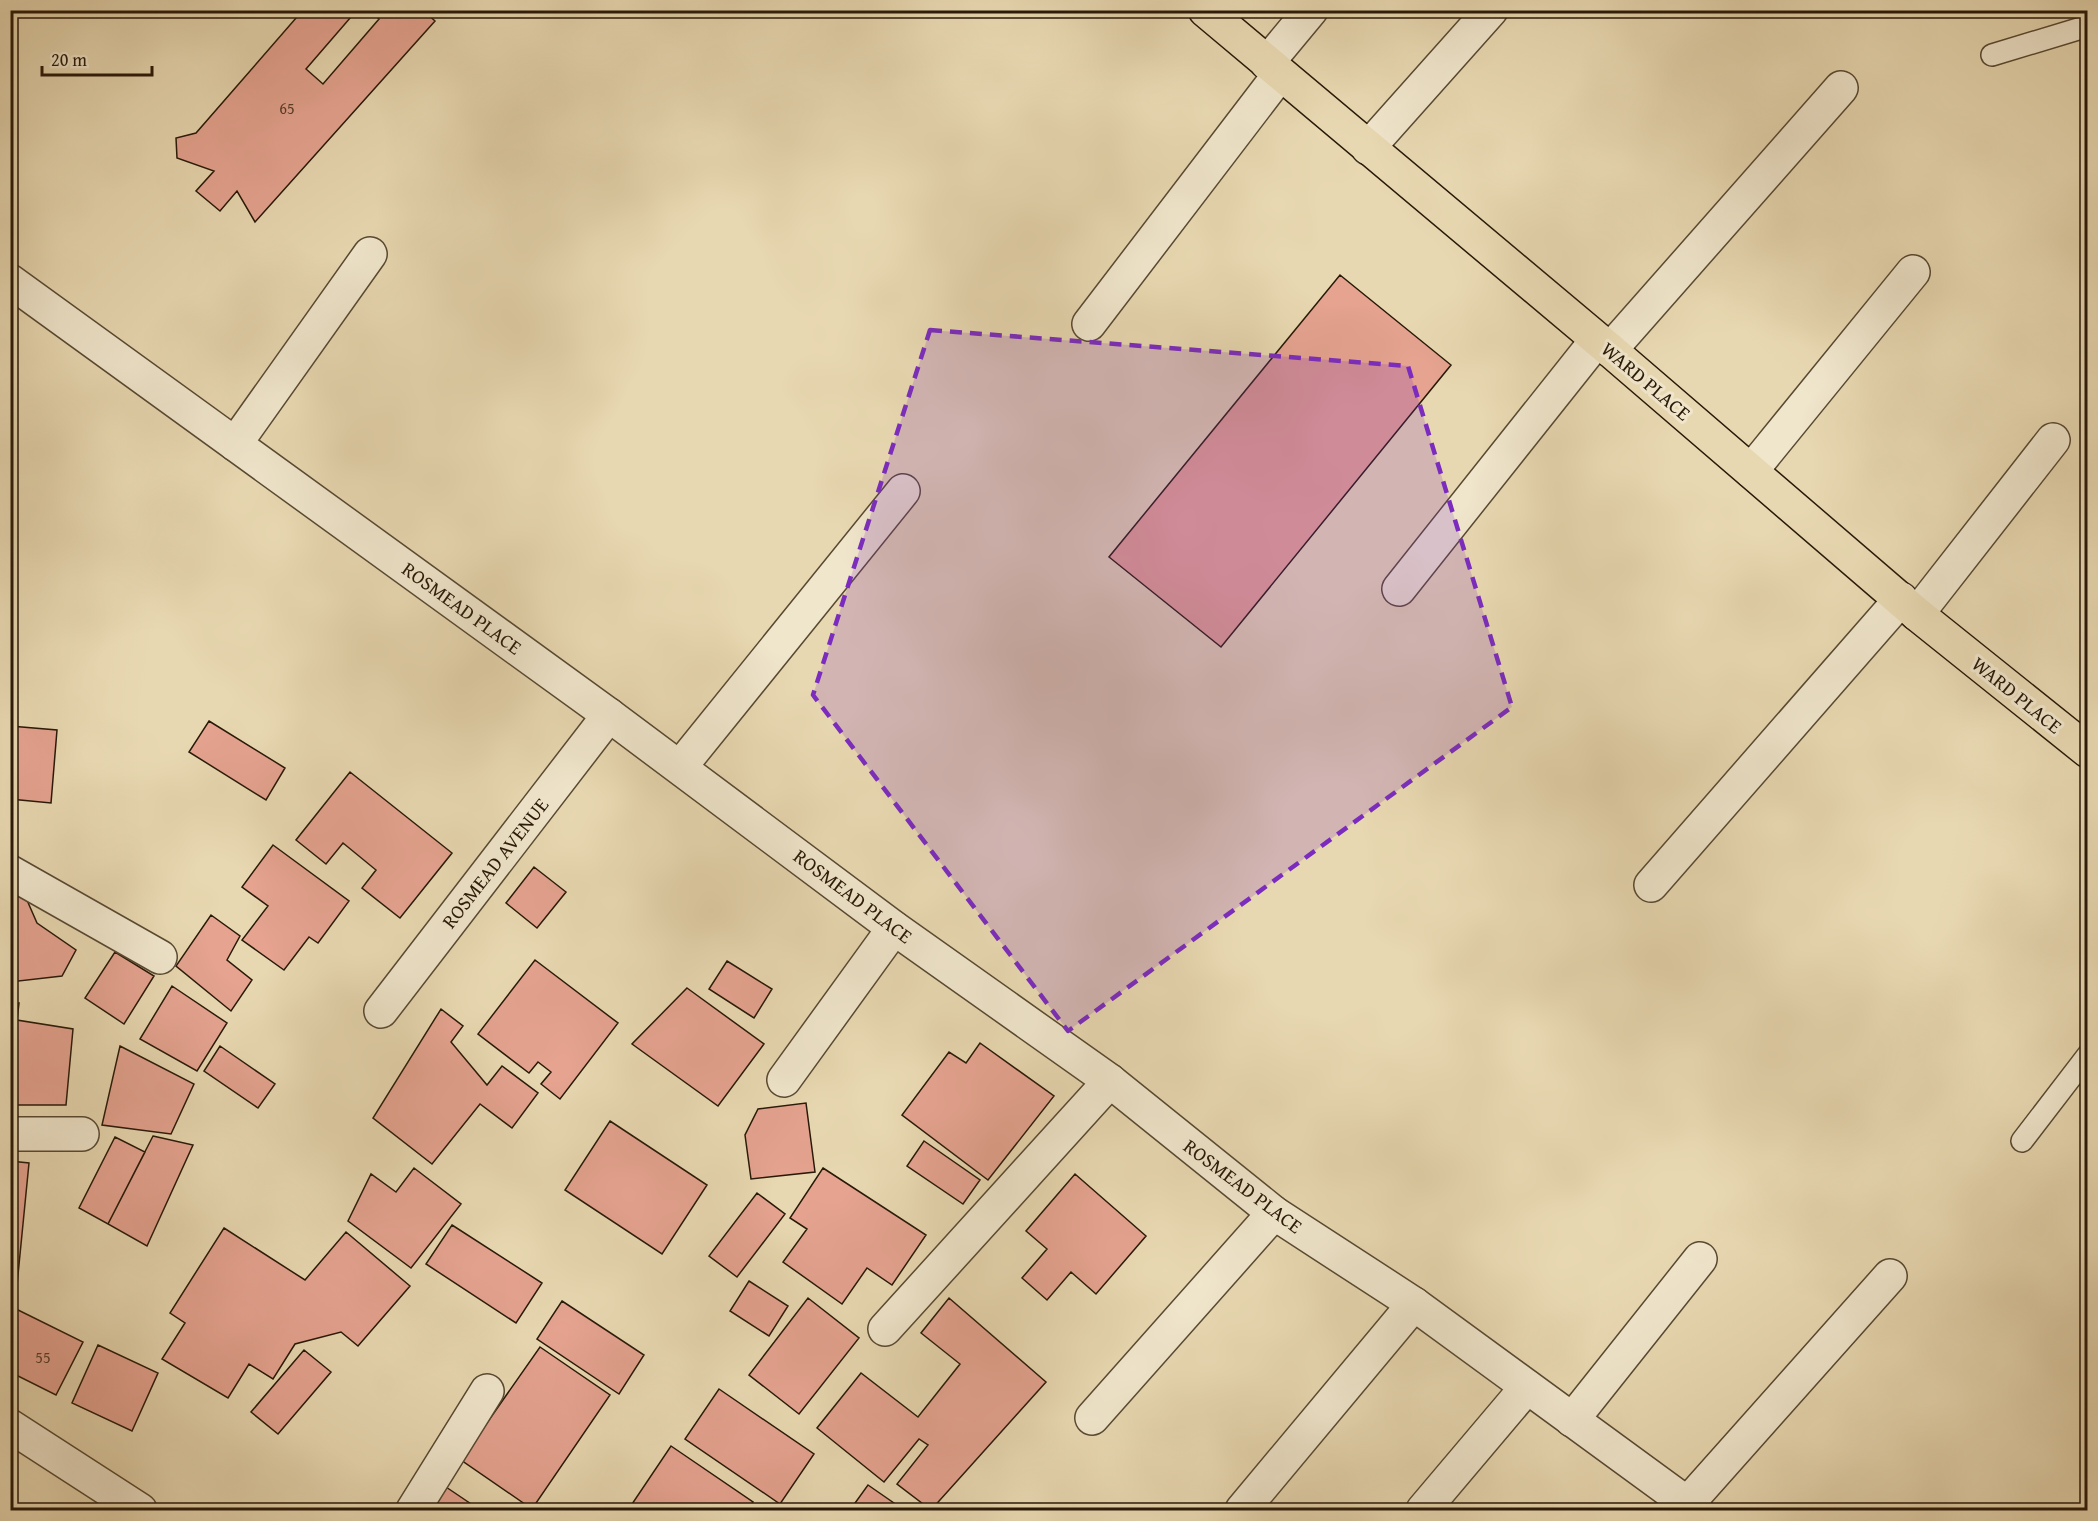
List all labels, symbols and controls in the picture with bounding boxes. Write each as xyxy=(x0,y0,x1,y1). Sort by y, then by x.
scale bar xyxy=(42,39,152,77)
text: 20 m xyxy=(51,46,87,73)
house number: 65 xyxy=(279,96,295,120)
street label: WARD PLACE xyxy=(1595,334,1697,427)
street label: ROSMEAD PLACE xyxy=(396,554,528,661)
street label: WARD PLACE xyxy=(1966,649,2069,740)
street label: ROSMEAD AVENUE xyxy=(434,791,555,934)
street label: ROSMEAD PLACE xyxy=(788,841,919,950)
street label: ROSMEAD PLACE xyxy=(1178,1131,1309,1240)
house number: 55 xyxy=(35,1345,51,1369)

